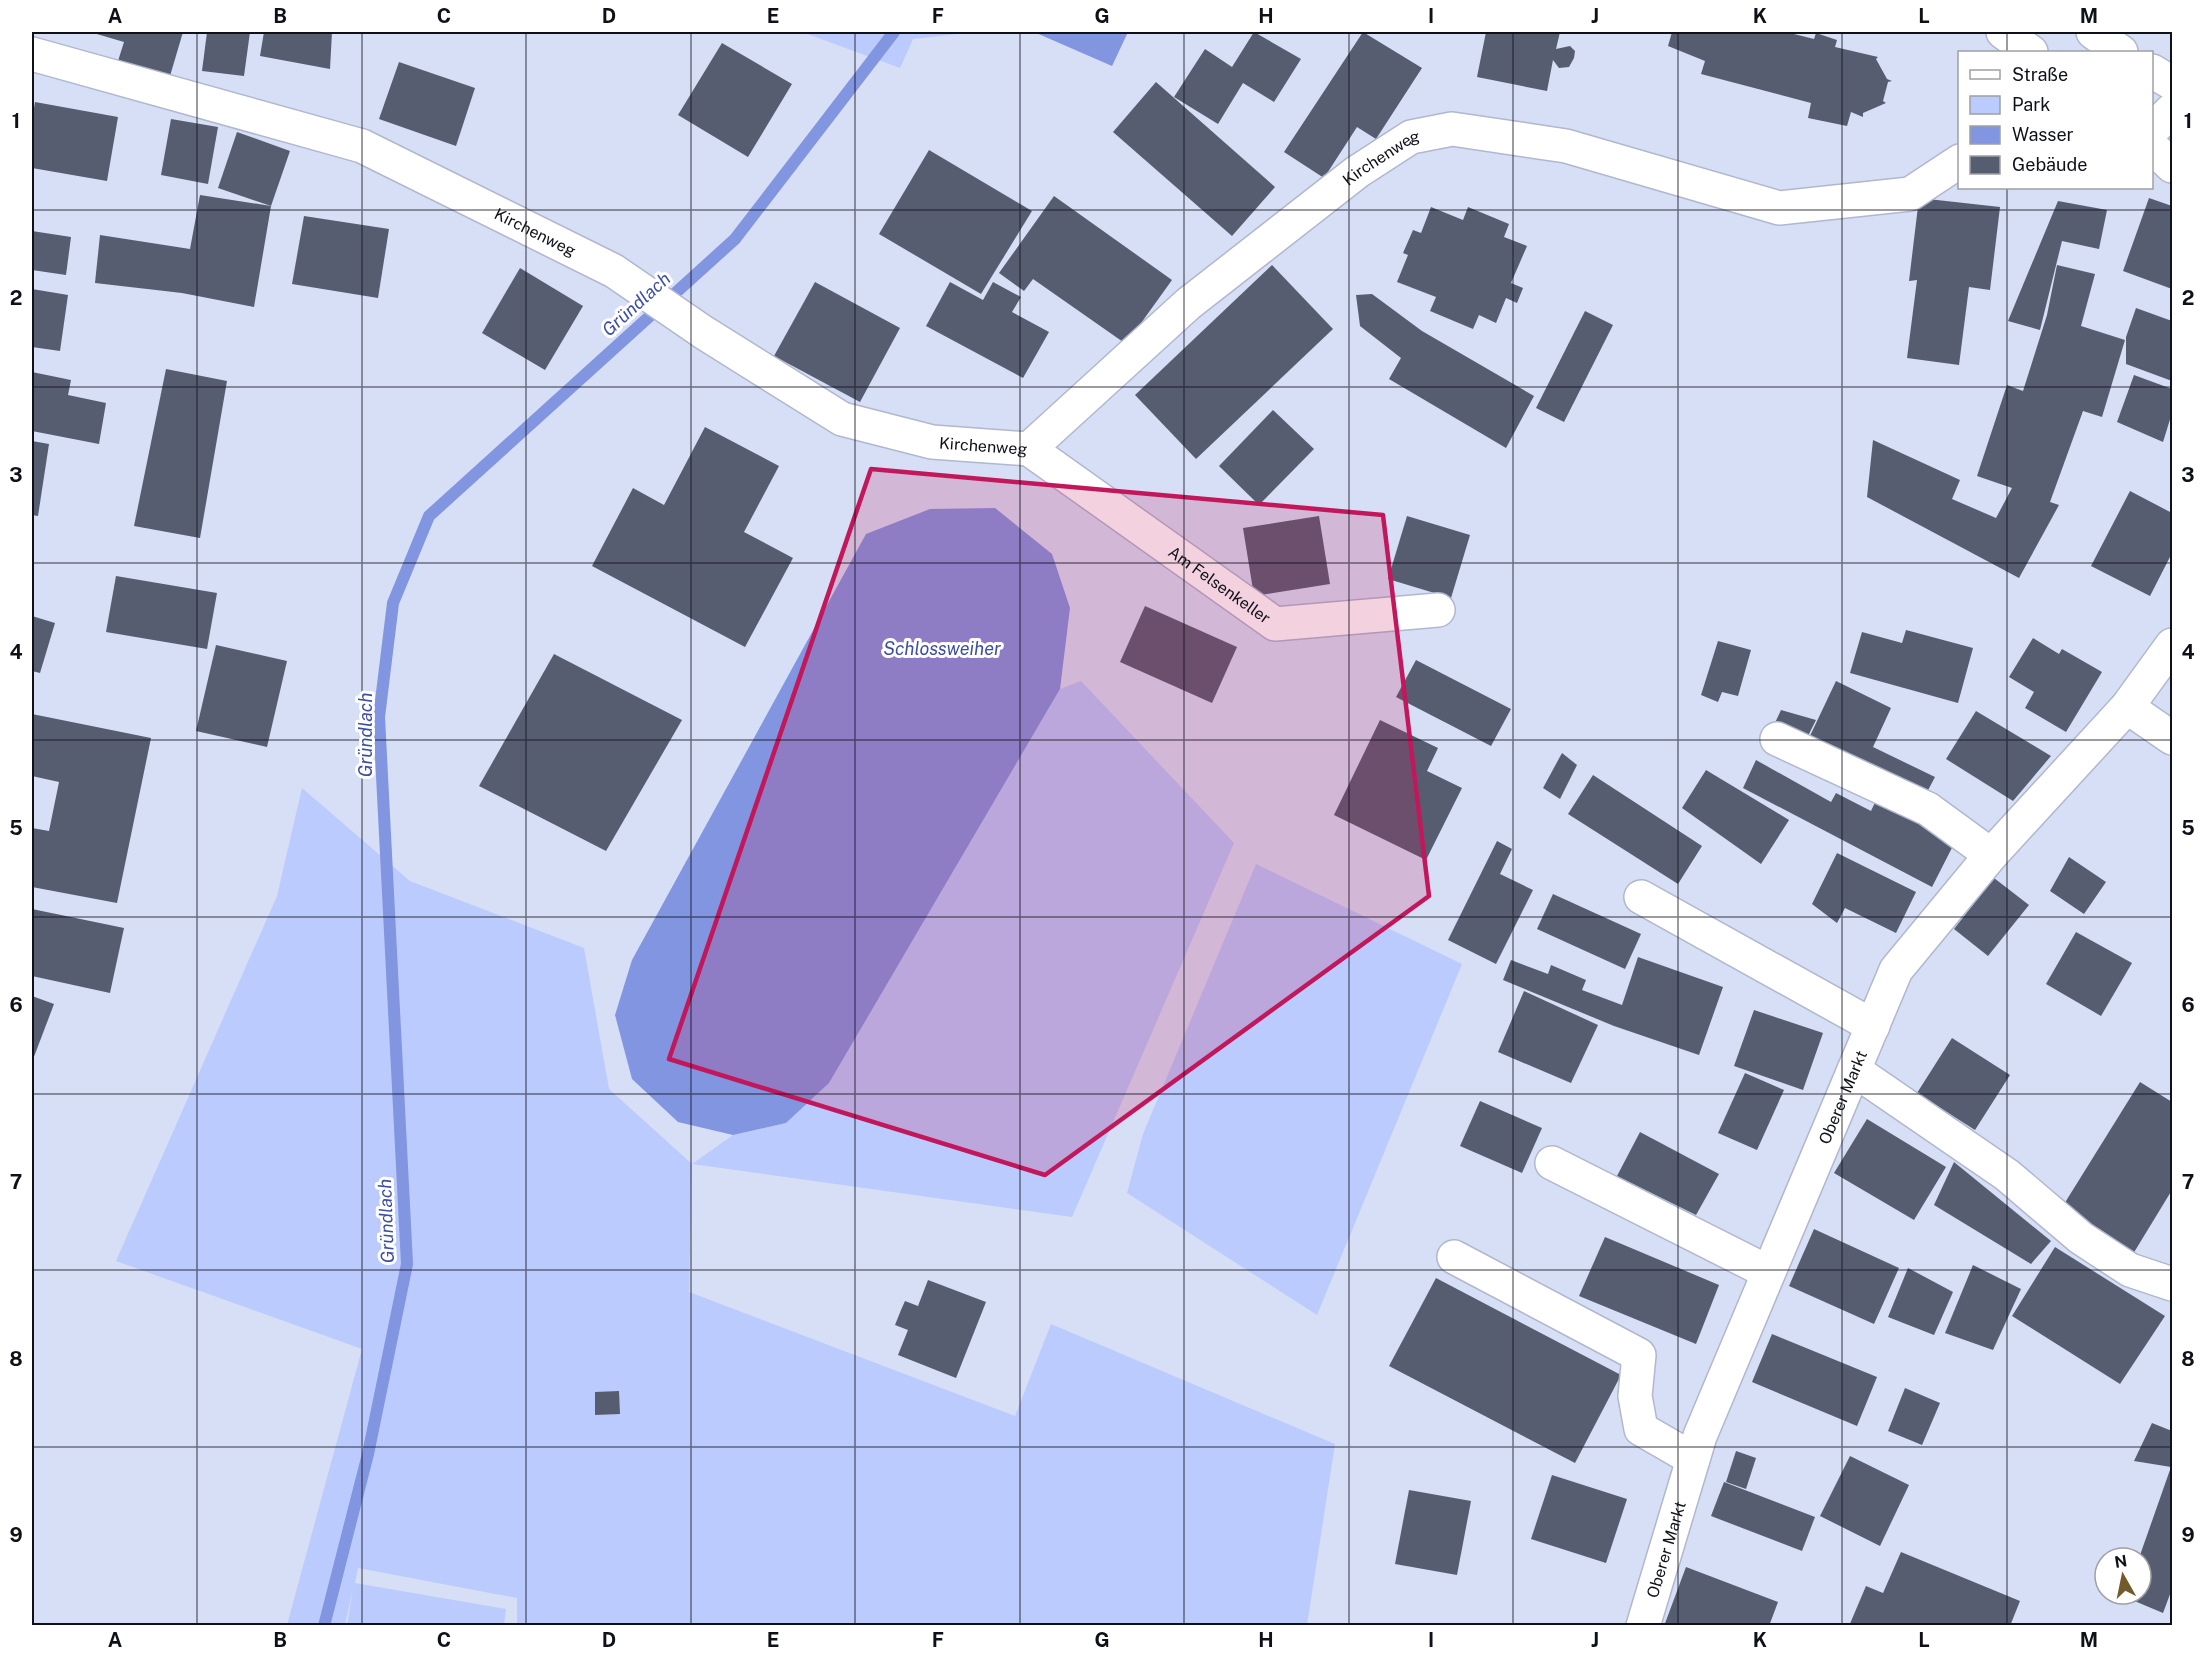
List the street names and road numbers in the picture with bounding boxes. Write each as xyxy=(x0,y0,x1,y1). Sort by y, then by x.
street label: Kirchenweg xyxy=(1339,126,1421,189)
street label: Kirchenweg xyxy=(491,204,579,260)
street label: Kirchenweg xyxy=(938,433,1028,458)
street label: Am Felsenkeller xyxy=(1165,542,1274,627)
street label: Oberer Markt xyxy=(1814,1047,1871,1147)
street label: Oberer Markt xyxy=(1643,1499,1689,1600)

